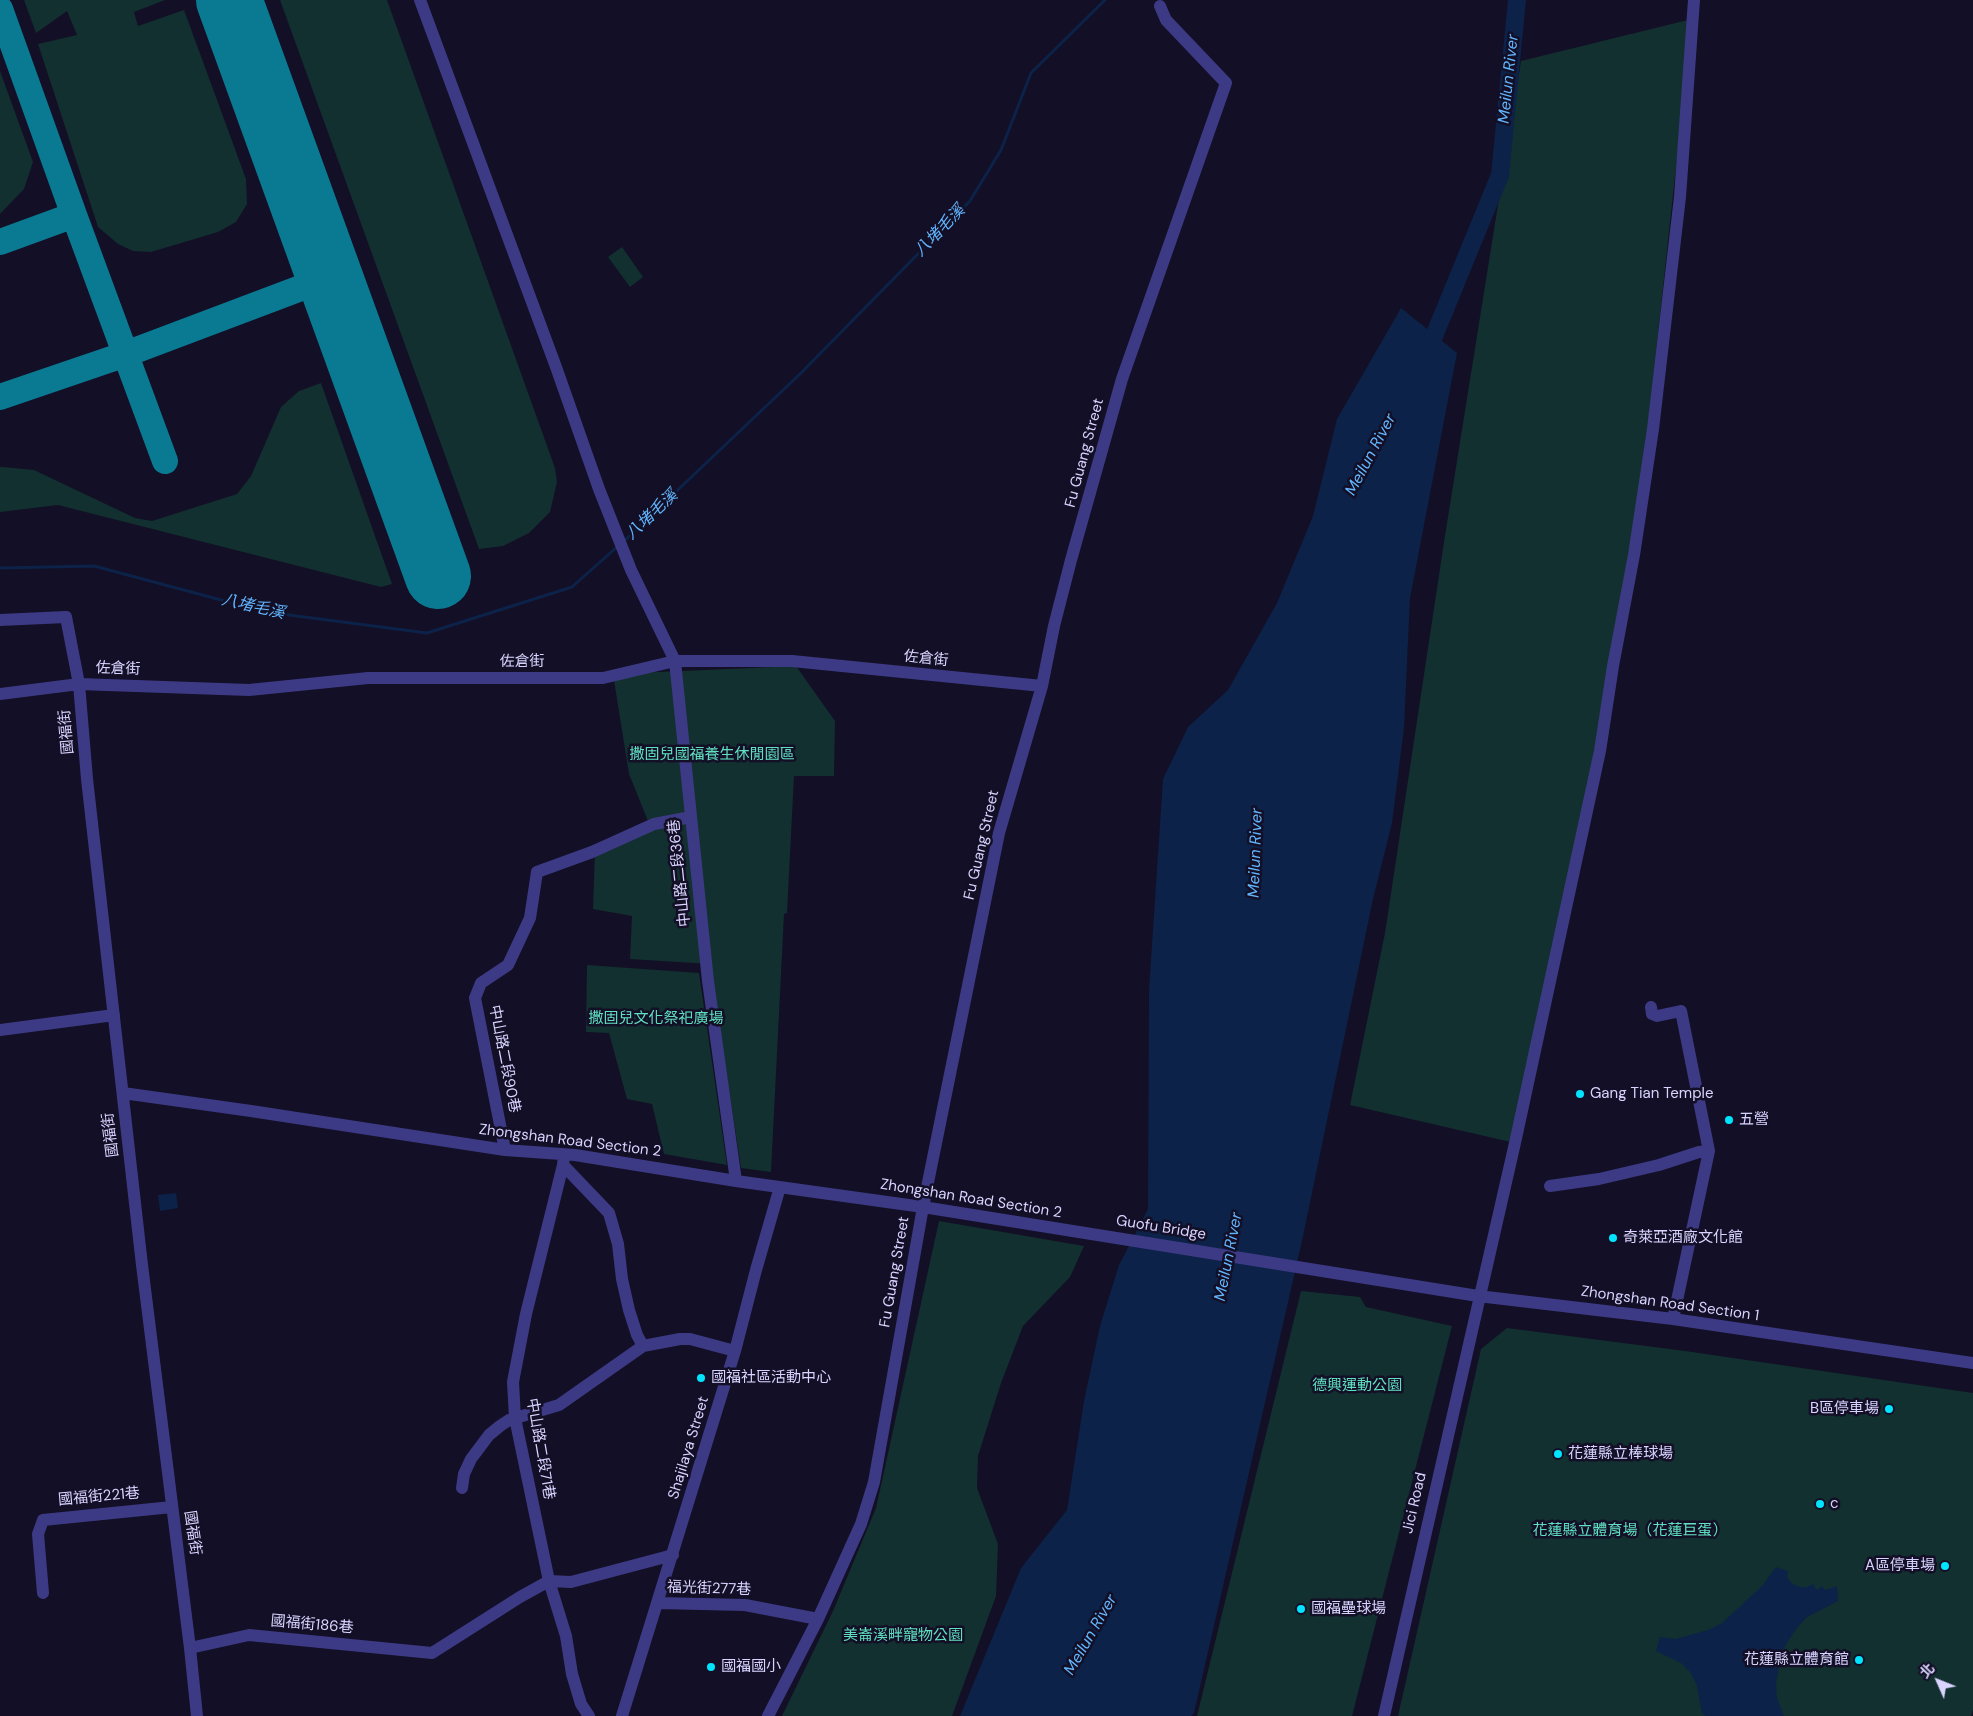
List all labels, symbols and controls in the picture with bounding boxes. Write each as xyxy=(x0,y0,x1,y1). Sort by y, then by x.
water label: Meilun River xyxy=(1495,33,1523,125)
water label: 八堵毛溪 xyxy=(911,201,969,261)
street label: Fu Guang Street xyxy=(1062,396,1108,510)
water label: Meilun River xyxy=(1341,411,1401,499)
water label: 八堵毛溪 xyxy=(622,486,682,544)
water label: 八堵毛溪 xyxy=(220,590,286,624)
street label: 佐倉街 xyxy=(903,648,949,670)
street label: 佐倉街 xyxy=(500,653,544,671)
street label: 佐倉街 xyxy=(95,659,141,679)
street label: 國福街 xyxy=(56,709,78,755)
park label: 撒固兒國福養生休閒園區 xyxy=(630,746,794,764)
street label: Fu Guang Street xyxy=(961,788,1003,902)
water label: Meilun River xyxy=(1245,808,1267,898)
street label: 中山路二段36巷 xyxy=(665,818,695,928)
street label: 中山路二段90巷 xyxy=(485,1003,523,1115)
park label: 撒固兒文化祭祀廣場 xyxy=(589,1010,723,1028)
place label: Gang Tian Temple xyxy=(1590,1085,1713,1103)
marker: Gang Tian Temple xyxy=(1574,1088,1586,1100)
place label: 五營 xyxy=(1739,1111,1769,1129)
street label: 國福街 xyxy=(99,1112,123,1158)
marker: 五營 xyxy=(1723,1114,1735,1126)
street label: Zhongshan Road Section 2 xyxy=(478,1121,662,1161)
street label: Zhongshan Road Section 2 xyxy=(879,1176,1063,1222)
water label: Meilun River xyxy=(1211,1211,1247,1303)
street label: Guofu Bridge xyxy=(1115,1212,1207,1244)
street label: Fu Guang Street xyxy=(876,1215,914,1329)
place label: 奇萊亞酒廠文化館 xyxy=(1623,1229,1743,1247)
marker: 奇萊亞酒廠文化館 xyxy=(1607,1232,1619,1244)
street label: Zhongshan Road Section 1 xyxy=(1580,1283,1760,1325)
place label: 國福社區活動中心 xyxy=(711,1369,831,1387)
marker: 國福社區活動中心 xyxy=(695,1372,707,1384)
park label: 德興運動公園 xyxy=(1312,1377,1402,1395)
street label: Shajilaya Street xyxy=(665,1394,713,1502)
street label: 中山路二段71巷 xyxy=(522,1397,558,1501)
place label: B區停車場 xyxy=(1810,1400,1879,1418)
marker: B區停車場 xyxy=(1883,1403,1895,1415)
place label: 花蓮縣立棒球場 xyxy=(1568,1445,1673,1463)
marker: 花蓮縣立棒球場 xyxy=(1552,1448,1564,1460)
street label: Jici Road xyxy=(1399,1471,1431,1535)
street label: 國福街221巷 xyxy=(57,1484,141,1510)
place label: c xyxy=(1830,1495,1839,1513)
marker: c xyxy=(1814,1498,1826,1510)
street label: 國福街 xyxy=(180,1509,204,1557)
park label: 花蓮縣立體育場（花蓮巨蛋） xyxy=(1533,1522,1727,1540)
place label: A區停車場 xyxy=(1865,1557,1935,1575)
marker: A區停車場 xyxy=(1939,1560,1951,1572)
street label: 福光街277巷 xyxy=(667,1579,751,1599)
water label: Meilun River xyxy=(1060,1591,1122,1679)
place label: 國福壘球場 xyxy=(1311,1600,1386,1618)
marker: 國福壘球場 xyxy=(1295,1603,1307,1615)
street label: 國福街186巷 xyxy=(270,1612,354,1638)
park label: 美崙溪畔寵物公園 xyxy=(843,1627,963,1645)
place label: 花蓮縣立體育館 xyxy=(1744,1651,1849,1669)
marker: 花蓮縣立體育館 xyxy=(1853,1654,1865,1666)
north arrow xyxy=(1913,1656,1963,1706)
place label: 國福國小 xyxy=(721,1658,781,1676)
text: 北 xyxy=(1916,1659,1939,1682)
marker: 國福國小 xyxy=(705,1661,717,1673)

